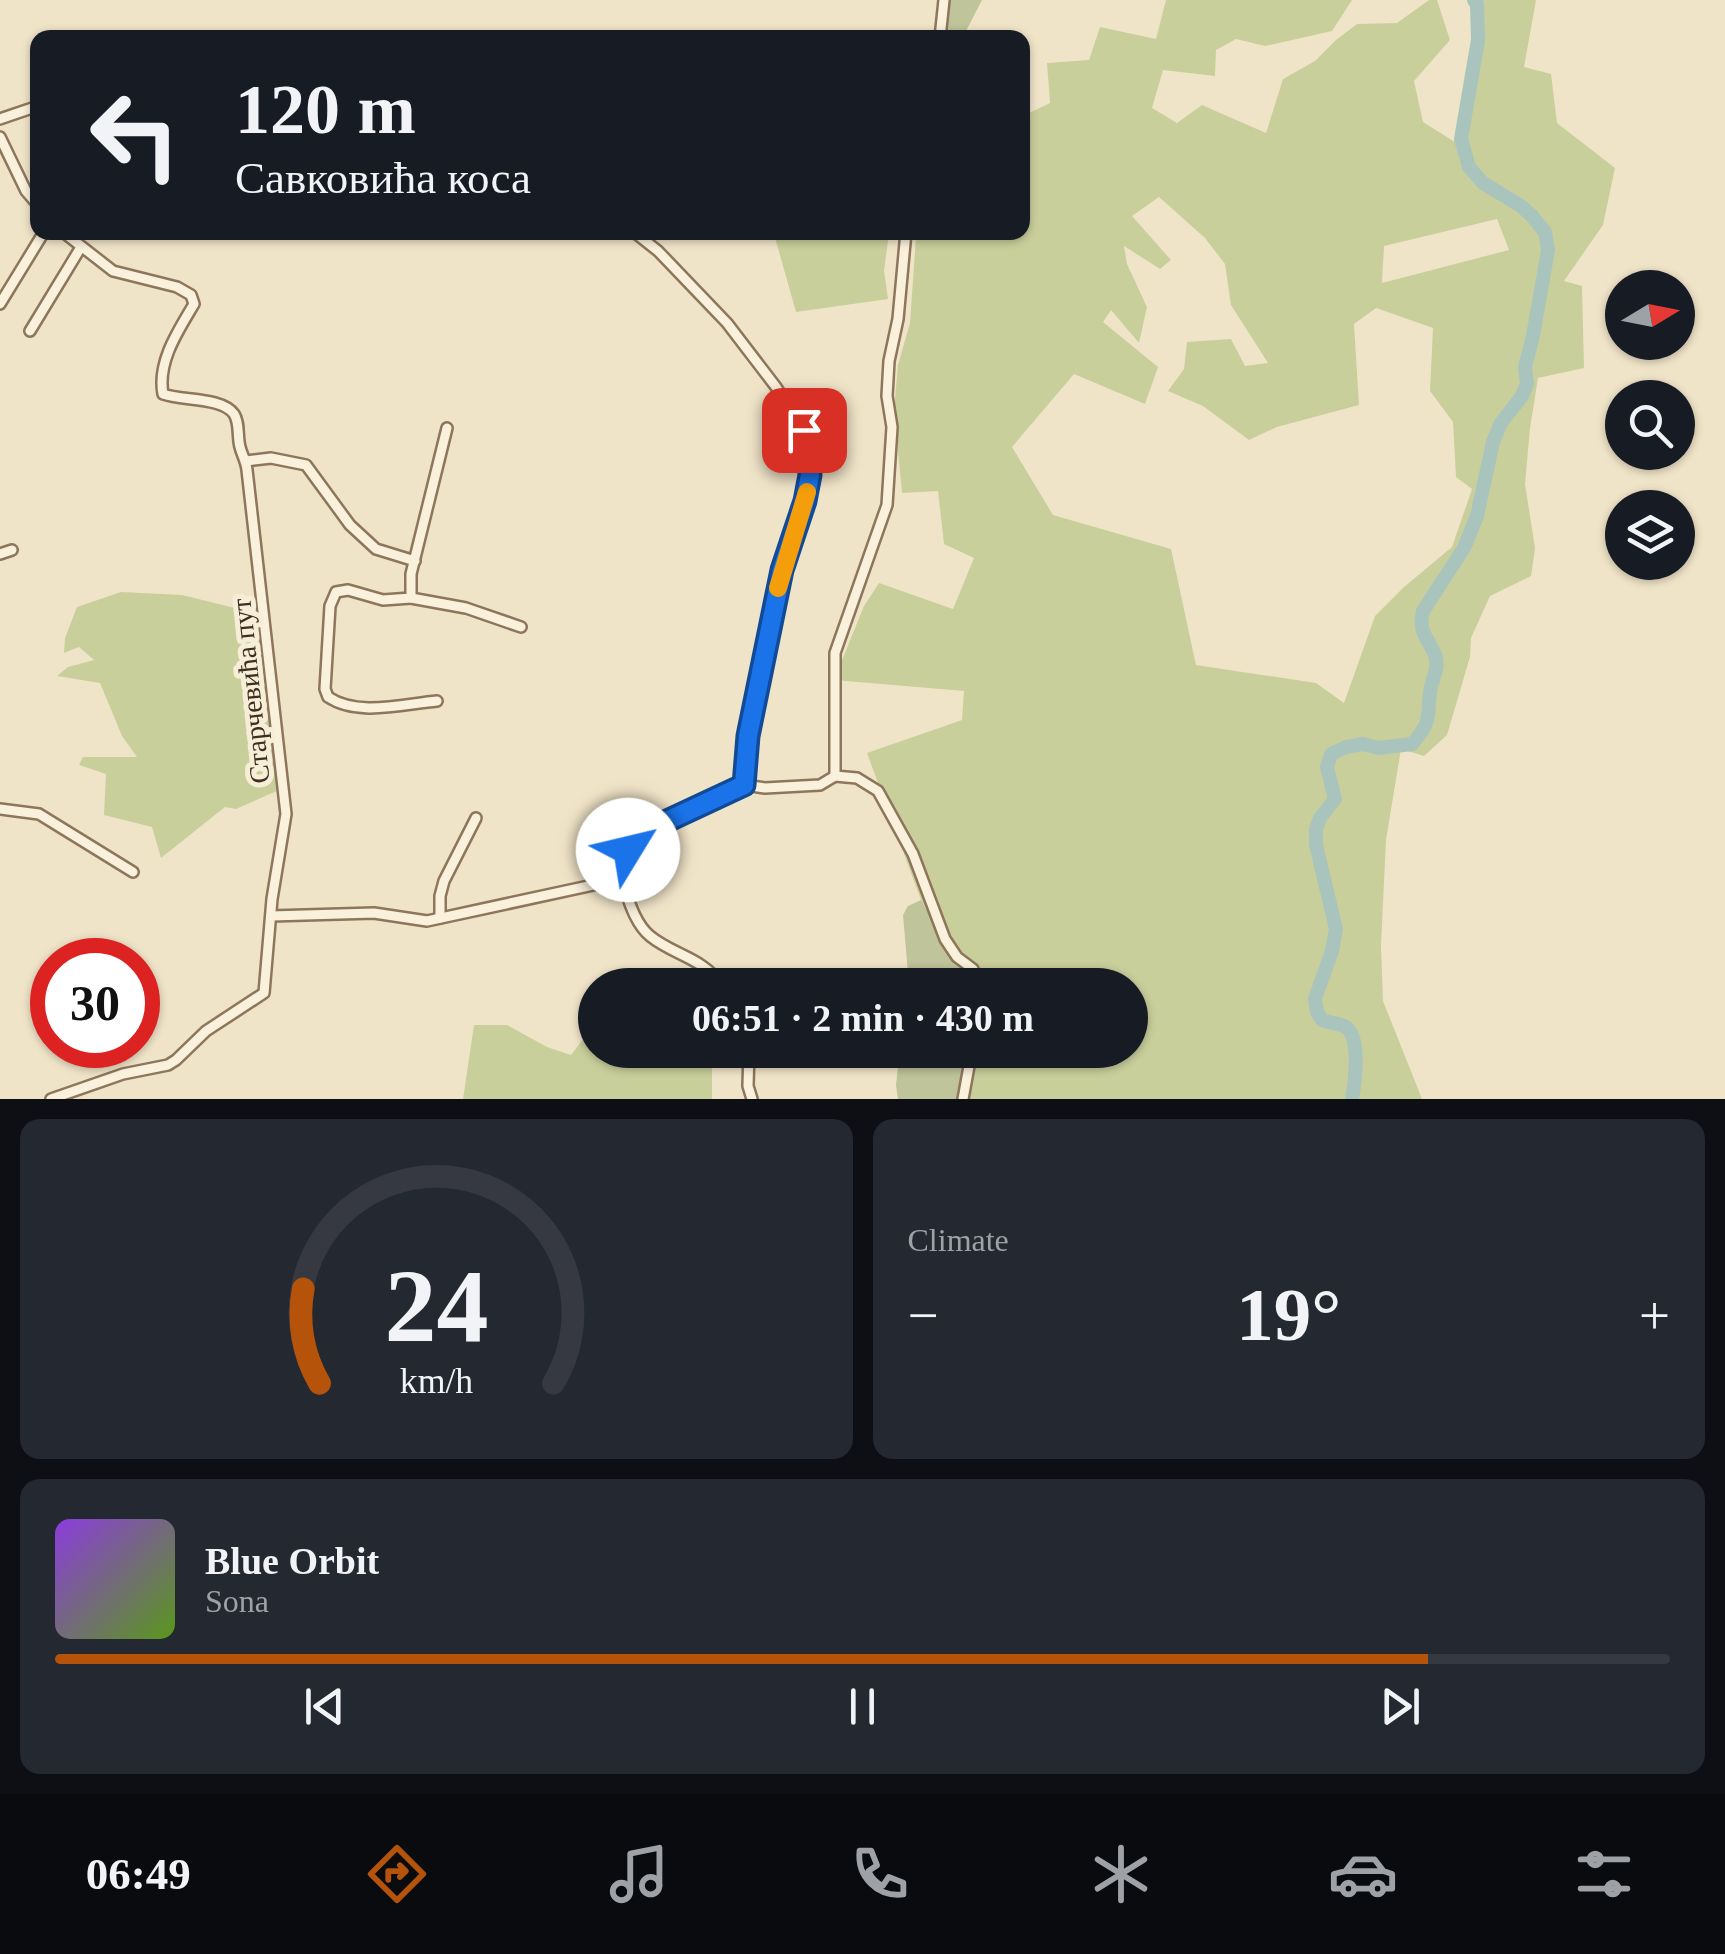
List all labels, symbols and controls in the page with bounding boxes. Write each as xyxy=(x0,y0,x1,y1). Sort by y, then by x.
icon: left xyxy=(70,70,200,200)
text: 120 m xyxy=(235,71,416,148)
text: Савковића коса xyxy=(235,153,531,203)
north arrow xyxy=(1605,270,1695,360)
map controls xyxy=(1605,270,1695,580)
button: search xyxy=(1605,380,1695,470)
pin xyxy=(762,388,847,473)
icon: arrive xyxy=(777,403,832,458)
button: layers xyxy=(1605,490,1695,580)
street label: Старчевића пут xyxy=(225,597,276,785)
position arrow xyxy=(576,798,680,902)
speed limit sign: 30 xyxy=(30,938,160,1068)
text: 06:51 · 2 min · 430 m xyxy=(692,997,1034,1039)
text: Climate xyxy=(908,1222,1009,1258)
text: 24 xyxy=(384,1248,488,1363)
text: 19° xyxy=(1236,1273,1341,1356)
text: − xyxy=(908,1285,939,1346)
text: + xyxy=(1639,1285,1670,1346)
text: km/h xyxy=(400,1361,473,1401)
text: Blue Orbit xyxy=(205,1540,379,1582)
text: Sona xyxy=(205,1583,269,1619)
icon: previous xyxy=(297,1679,352,1734)
icon: pause xyxy=(835,1679,890,1734)
icon: next xyxy=(1373,1679,1428,1734)
icon: directions xyxy=(362,1839,432,1909)
icon: music xyxy=(604,1839,674,1909)
icon: phone xyxy=(845,1839,915,1909)
icon: climate xyxy=(1086,1839,1156,1909)
icon: car xyxy=(1328,1839,1398,1909)
icon: filters xyxy=(1569,1839,1639,1909)
text: 06:49 xyxy=(86,1849,191,1899)

